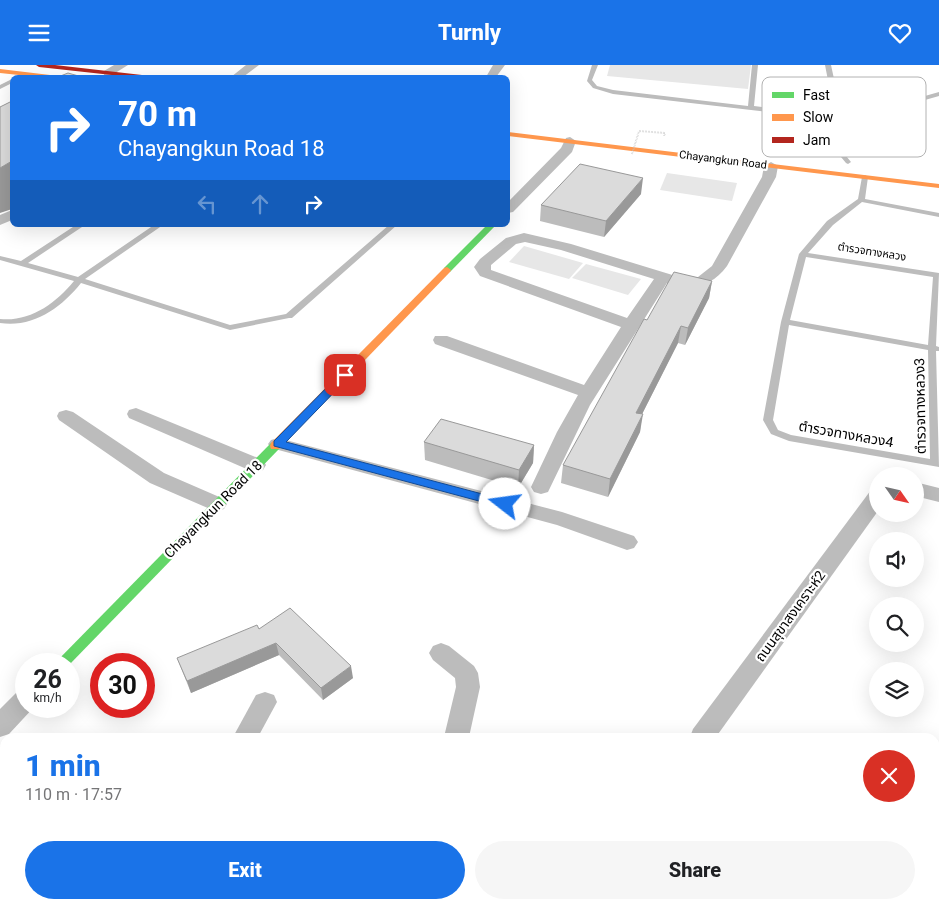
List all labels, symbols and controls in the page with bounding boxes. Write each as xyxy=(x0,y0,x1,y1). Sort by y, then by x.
icon: menu xyxy=(25,19,53,47)
icon: heart xyxy=(886,19,914,47)
text: Turnly xyxy=(438,20,501,45)
legend xyxy=(762,77,926,157)
text: Fast xyxy=(803,87,830,103)
text: 70 m xyxy=(118,94,197,135)
icon: right xyxy=(35,95,100,160)
text: Slow xyxy=(803,109,834,125)
text: Jam xyxy=(803,132,831,148)
text: Chayangkun Road 18 xyxy=(118,136,325,161)
street label: Chayangkun Road xyxy=(678,148,768,172)
icon: left xyxy=(193,190,221,218)
icon: ahead xyxy=(246,190,274,218)
icon: right xyxy=(299,190,327,218)
street label: ตำรวจทางหลวง xyxy=(837,240,907,264)
pin xyxy=(324,354,366,396)
street label: ตำรวจทางหลวง3 xyxy=(911,358,929,454)
icon: arrive xyxy=(331,361,359,389)
street label: ตำรวจทางหลวง4 xyxy=(797,418,895,450)
street label: Chayangkun Road 18 xyxy=(161,457,265,561)
north arrow xyxy=(869,467,924,523)
map controls xyxy=(869,467,924,717)
position arrow xyxy=(478,477,530,529)
button: sound xyxy=(869,532,924,587)
street label: ถนนสุขาสงเคราะห์2 xyxy=(752,567,829,665)
button: search xyxy=(869,597,924,652)
speed limit sign: 30 xyxy=(90,653,155,718)
button: layers xyxy=(869,662,924,717)
text: 26 xyxy=(33,665,62,694)
text: km/h xyxy=(33,691,62,705)
text: 1 min xyxy=(25,748,101,783)
button: close xyxy=(863,750,915,802)
text: 110 m · 17:57 xyxy=(25,785,122,804)
button: Exit xyxy=(25,841,465,899)
button: Share xyxy=(475,841,915,899)

